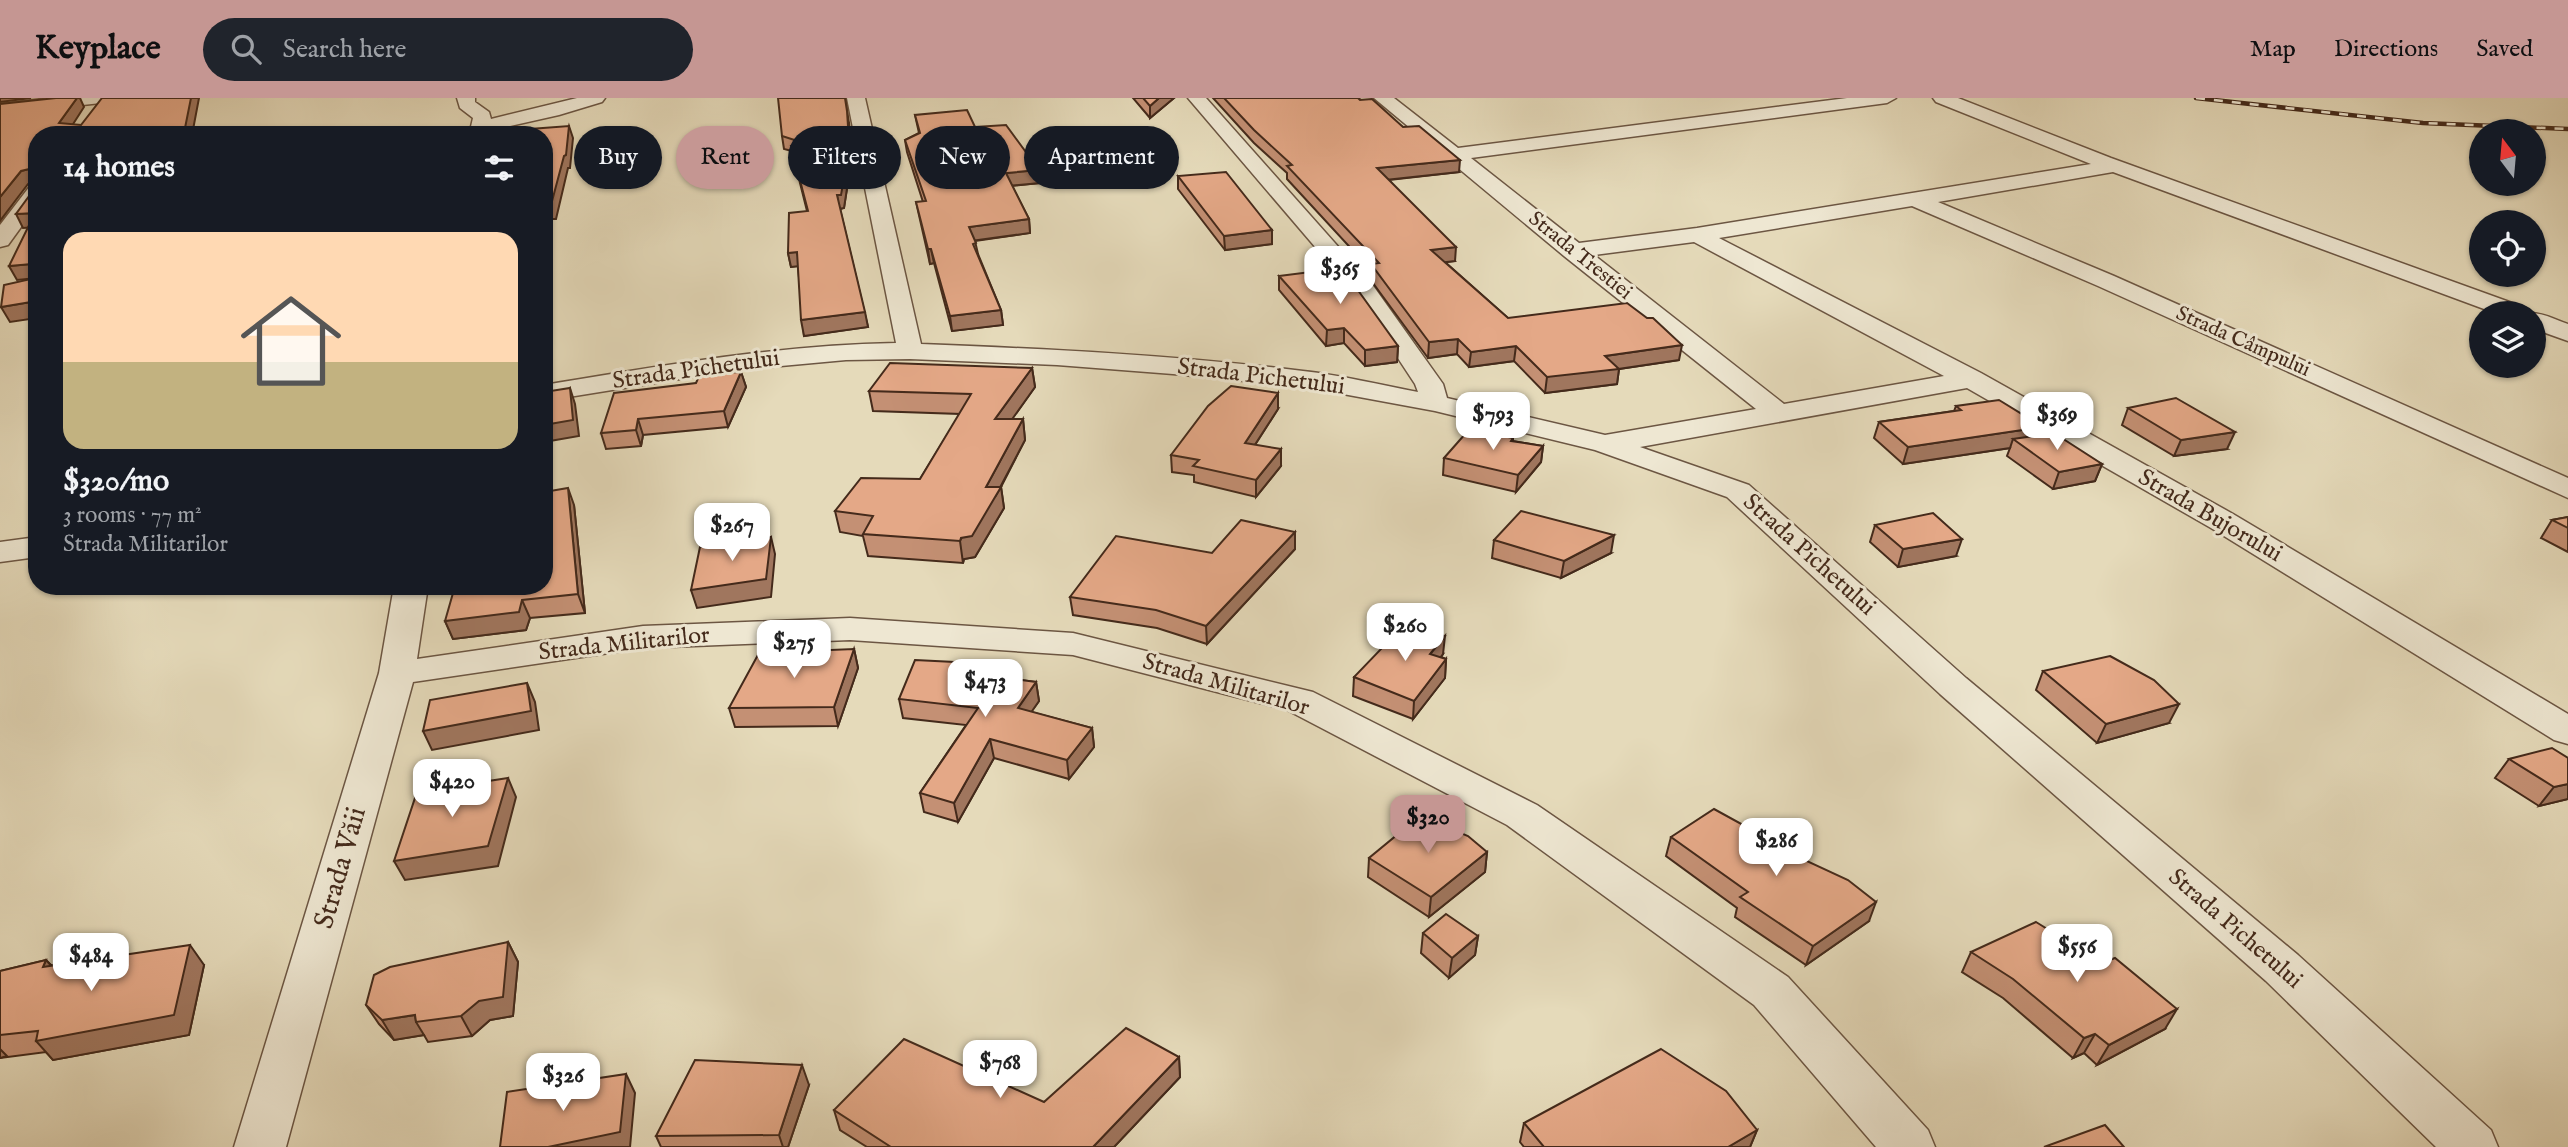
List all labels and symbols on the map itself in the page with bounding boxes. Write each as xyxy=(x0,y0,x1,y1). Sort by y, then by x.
north arrow xyxy=(2469,119,2546,196)
street label: Strada Trestiei xyxy=(1523,206,1637,306)
pin: $365 xyxy=(1299,246,1381,306)
street label: Strada Câmpului xyxy=(2172,300,2314,384)
street label: Strada Pichetului xyxy=(610,343,782,397)
street label: Strada Pichetului xyxy=(1176,351,1346,403)
pin: $793 xyxy=(1452,392,1534,452)
pin: $369 xyxy=(2016,392,2098,452)
street label: Strada Bujorului xyxy=(2132,462,2288,570)
street label: Strada Pichetului xyxy=(1736,487,1882,623)
pin: $267 xyxy=(691,504,773,563)
pin: $260 xyxy=(1364,603,1446,663)
street label: Strada Militarilor xyxy=(537,620,711,668)
pin: $275 xyxy=(753,620,835,680)
street label: Strada Militarilor xyxy=(1139,646,1313,724)
pin: $473 xyxy=(944,660,1026,719)
pin: $420 xyxy=(411,760,493,819)
pin: $320 xyxy=(1387,796,1469,855)
street label: Strada Văii xyxy=(307,803,375,933)
pin: $286 xyxy=(1735,818,1817,878)
street label: Strada Pichetului xyxy=(2161,862,2309,996)
pin: $556 xyxy=(2036,924,2118,984)
pin: $484 xyxy=(50,934,132,993)
pin: $768 xyxy=(959,1040,1041,1100)
pin: $326 xyxy=(522,1054,604,1113)

